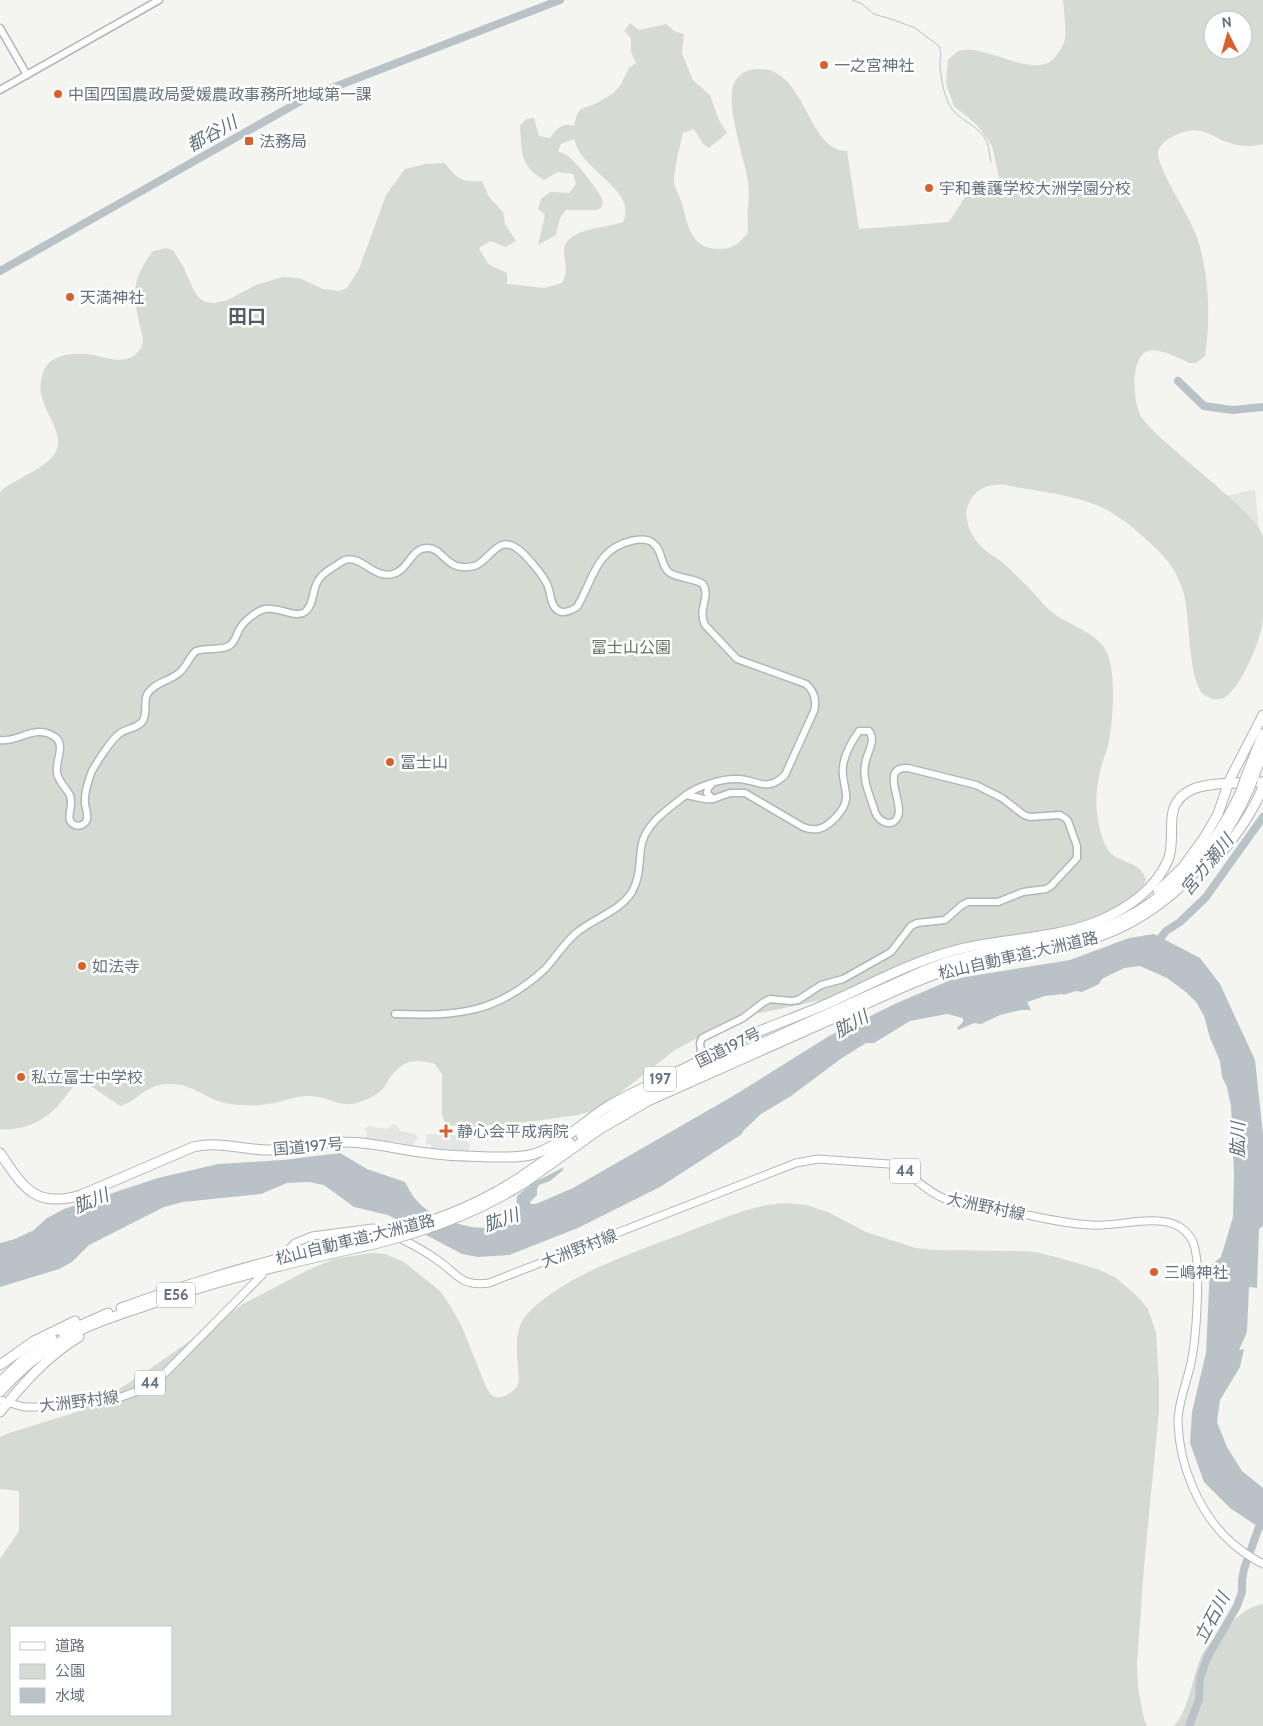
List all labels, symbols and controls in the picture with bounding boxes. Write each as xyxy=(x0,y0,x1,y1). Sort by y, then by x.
north arrow xyxy=(1203,10,1253,60)
text: N xyxy=(1221,13,1233,32)
place label: 一之宮神社 xyxy=(834,56,914,75)
marker: 一之宮神社 xyxy=(818,59,830,71)
place label: 中国四国農政局愛媛農政事務所地域第一課 xyxy=(68,85,372,104)
marker: 中国四国農政局愛媛農政事務所地域第一課 xyxy=(52,88,64,100)
water label: 都谷川 xyxy=(183,110,243,157)
place label: 法務局 xyxy=(259,132,307,151)
marker: 法務局 xyxy=(243,135,255,147)
place label: 宇和養護学校大洲学園分校 xyxy=(939,179,1131,198)
marker: 宇和養護学校大洲学園分校 xyxy=(923,182,935,194)
place label: 天満神社 xyxy=(80,288,144,307)
marker: 天満神社 xyxy=(64,291,76,303)
district label: 田口 xyxy=(228,305,266,328)
park label: 冨士山公園 xyxy=(591,638,671,657)
place label: 冨士山 xyxy=(400,753,448,772)
marker: 冨士山 xyxy=(384,756,396,768)
water label: 宮ガ瀬川 xyxy=(1176,829,1239,900)
street label: 松山自動車道;大洲道路 xyxy=(936,928,1100,983)
place label: 如法寺 xyxy=(92,957,140,976)
marker: 如法寺 xyxy=(76,960,88,972)
water label: 肱川 xyxy=(830,1005,874,1042)
street label: 国道197号 xyxy=(692,1023,764,1071)
road number: 197 xyxy=(644,1066,676,1092)
place label: 私立冨士中学校 xyxy=(31,1068,143,1087)
marker: 私立冨士中学校 xyxy=(15,1071,27,1083)
water label: 肱川 xyxy=(1227,1120,1249,1158)
place label: 静心会平成病院 xyxy=(457,1122,569,1141)
marker: 静心会平成病院 xyxy=(439,1124,453,1138)
street label: 国道197号 xyxy=(272,1134,344,1159)
road number: 44 xyxy=(890,1158,920,1184)
water label: 肱川 xyxy=(70,1183,114,1218)
street label: 大洲野村線 xyxy=(945,1189,1027,1224)
water label: 肱川 xyxy=(480,1203,523,1236)
street label: 松山自動車道;大洲道路 xyxy=(274,1210,437,1268)
street label: 大洲野村線 xyxy=(538,1225,620,1272)
place label: 三嶋神社 xyxy=(1164,1263,1228,1282)
marker: 三嶋神社 xyxy=(1148,1266,1160,1278)
road number: E56 xyxy=(157,1282,195,1308)
road number: 44 xyxy=(135,1370,165,1396)
street label: 大洲野村線 xyxy=(38,1387,120,1416)
water label: 立石川 xyxy=(1190,1587,1235,1647)
legend xyxy=(10,1626,172,1716)
text: 道路 xyxy=(55,1637,85,1655)
text: 公園 xyxy=(55,1662,85,1680)
text: 水域 xyxy=(55,1687,85,1705)

